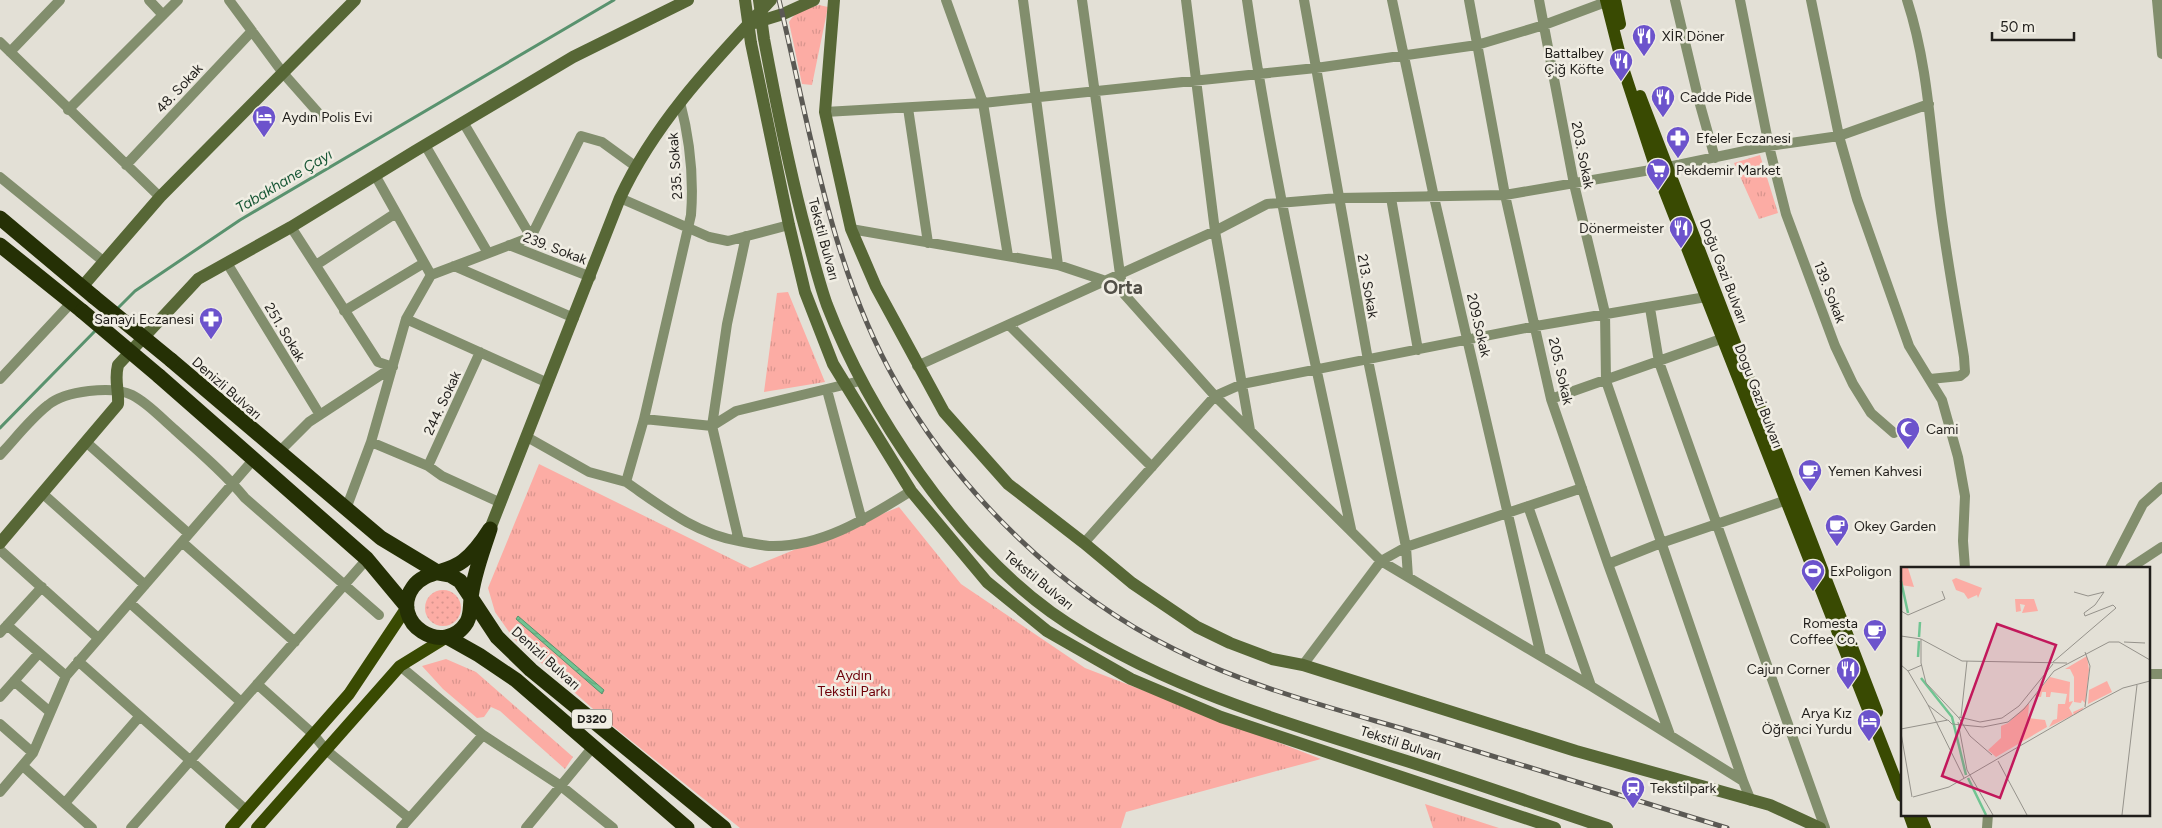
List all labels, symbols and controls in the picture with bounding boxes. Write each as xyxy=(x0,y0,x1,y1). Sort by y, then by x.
scale bar xyxy=(1992,10,2074,42)
text: 50 m xyxy=(2000,18,2035,36)
restaurant icon: XİR Döner xyxy=(1631,23,1657,57)
place label: XİR Döner xyxy=(1662,28,1725,45)
place label: Battalbey Çiğ Köfte xyxy=(1544,45,1605,78)
restaurant icon: Battalbey Çiğ Köfte xyxy=(1608,48,1634,82)
street label: 48. Sokak xyxy=(152,60,207,116)
restaurant icon: Cadde Pide xyxy=(1650,84,1676,118)
place label: Cadde Pide xyxy=(1680,89,1752,106)
hotel icon: Aydın Polis Evi xyxy=(251,104,277,138)
place label: Aydın Polis Evi xyxy=(282,109,372,126)
street label: 203. Sokak xyxy=(1568,120,1597,190)
pharmacy icon: Efeler Eczanesi xyxy=(1665,125,1691,159)
place label: Efeler Eczanesi xyxy=(1696,130,1791,147)
street label: 235. Sokak xyxy=(665,132,686,200)
water label: Tabakhane Çayı xyxy=(232,145,336,217)
supermarket icon: Pekdemir Market xyxy=(1645,157,1671,191)
place label: Pekdemir Market xyxy=(1676,162,1781,179)
street label: Tekstil Bulvarı xyxy=(804,196,843,282)
restaurant icon: Dönermeister xyxy=(1668,215,1694,249)
street label: Doğu Gazi Bulvarı xyxy=(1696,217,1751,326)
place label: Dönermeister xyxy=(1579,220,1664,237)
street label: 239. Sokak xyxy=(520,229,589,268)
street label: 213. Sokak xyxy=(1354,253,1382,320)
street label: 139. Sokak xyxy=(1810,259,1849,326)
district label: Orta xyxy=(1103,276,1143,299)
street label: 209.Sokak xyxy=(1463,292,1494,359)
street label: 251. Sokak xyxy=(260,300,309,365)
pharmacy icon: Sanayi Eczanesi xyxy=(198,306,224,340)
place label: Sanayi Eczanesi xyxy=(94,311,194,328)
street label: 205. Sokak xyxy=(1545,336,1577,407)
street label: Dogu Gazi Bulvarı xyxy=(1731,342,1786,451)
street label: Denizli Bulvarı xyxy=(188,354,265,423)
street label: 244. Sokak xyxy=(420,368,465,438)
mosque icon: Cami xyxy=(1895,416,1921,450)
place label: Cami xyxy=(1926,421,1958,438)
cafe icon: Yemen Kahvesi xyxy=(1797,458,1823,492)
place label: Yemen Kahvesi xyxy=(1828,463,1922,480)
cafe icon: Okey Garden xyxy=(1824,513,1850,547)
place label: Okey Garden xyxy=(1854,518,1936,535)
street label: Tekstil Bulvarı xyxy=(1000,547,1077,614)
sports icon: ExPoligon xyxy=(1800,558,1826,592)
place label: ExPoligon xyxy=(1830,563,1892,580)
inset map xyxy=(1901,567,2150,816)
place label: Romesta Coffee Co. xyxy=(1790,615,1858,648)
cafe icon: Romesta Coffee Co. xyxy=(1862,618,1888,652)
street label: Denizli Bulvarı xyxy=(508,623,584,694)
restaurant icon: Cajun Corner xyxy=(1835,656,1861,690)
place label: Cajun Corner xyxy=(1747,661,1830,678)
park label: Aydın Tekstil Parkı xyxy=(818,667,890,700)
place label: Arya Kız Öğrenci Yurdu xyxy=(1762,705,1852,738)
hotel icon: Arya Kız Öğrenci Yurdu xyxy=(1856,708,1882,742)
road number: D320 xyxy=(572,710,612,729)
street label: Tekstil Bulvarı xyxy=(1358,722,1444,765)
station icon: Tekstilpark xyxy=(1620,775,1646,809)
place label: Tekstilpark xyxy=(1650,780,1717,797)

